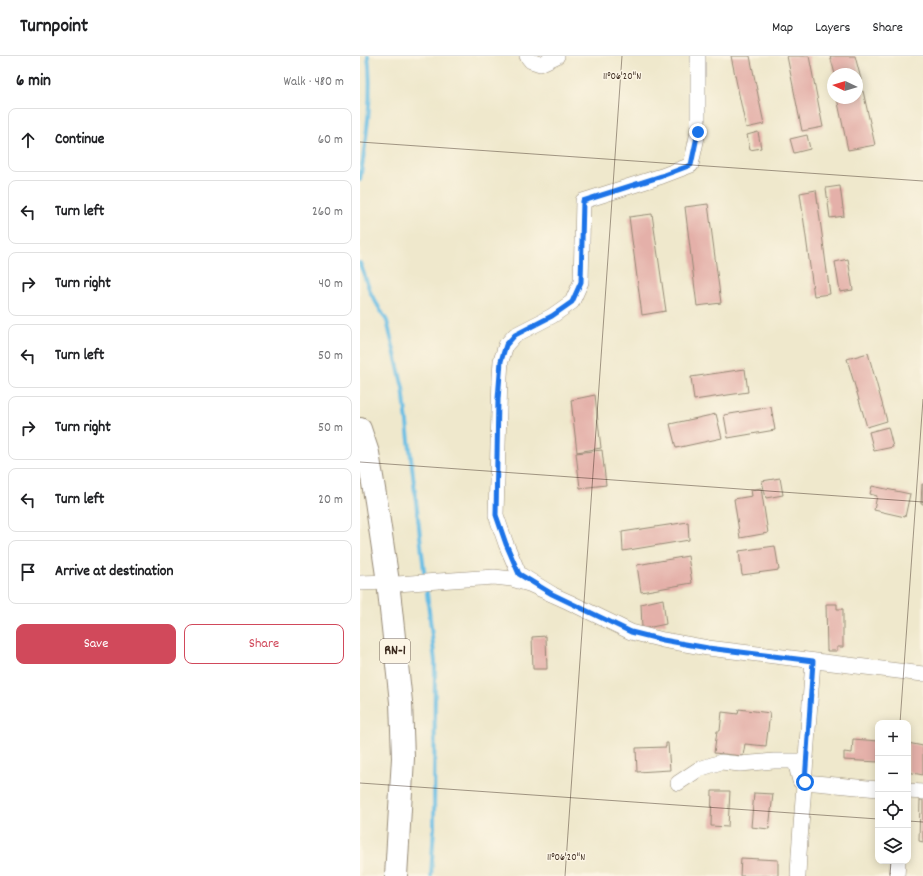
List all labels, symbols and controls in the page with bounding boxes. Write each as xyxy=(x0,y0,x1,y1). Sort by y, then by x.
text: Turnpoint xyxy=(20,14,88,41)
text: Map xyxy=(772,18,793,38)
text: Layers xyxy=(815,18,850,38)
text: Share xyxy=(872,18,903,38)
north arrow xyxy=(827,68,863,104)
text: 6 min xyxy=(16,70,51,94)
text: 11°06'20"N xyxy=(603,70,641,84)
text: Walk · 480 m xyxy=(283,73,344,92)
route end xyxy=(689,123,707,141)
icon: ahead xyxy=(17,129,39,151)
text: Continue xyxy=(55,129,104,151)
text: 60 m xyxy=(318,131,343,150)
icon: left xyxy=(17,201,39,223)
text: Turn left xyxy=(55,201,104,223)
text: 260 m xyxy=(312,203,343,222)
icon: right xyxy=(17,273,39,295)
text: Turn right xyxy=(55,273,111,295)
text: 40 m xyxy=(319,275,343,294)
icon: left xyxy=(17,345,39,367)
text: Turn left xyxy=(55,345,104,367)
text: 50 m xyxy=(318,347,343,366)
icon: right xyxy=(17,417,39,439)
text: Turn right xyxy=(55,417,111,439)
text: 50 m xyxy=(318,419,343,438)
icon: left xyxy=(17,489,39,511)
text: Turn left xyxy=(55,489,104,511)
text: 20 m xyxy=(318,491,343,510)
icon: arrive xyxy=(17,561,39,583)
text: Arrive at destination xyxy=(55,561,173,583)
button: Save xyxy=(16,624,176,664)
button: Share xyxy=(184,624,344,664)
road number: RN-1 xyxy=(380,639,410,663)
map controls xyxy=(875,720,911,864)
button: + xyxy=(875,720,911,756)
button: − xyxy=(875,756,911,792)
route start xyxy=(796,773,814,791)
button: locate xyxy=(875,792,911,828)
button: layers xyxy=(875,828,911,864)
text: 11°06'20"N xyxy=(547,851,585,865)

